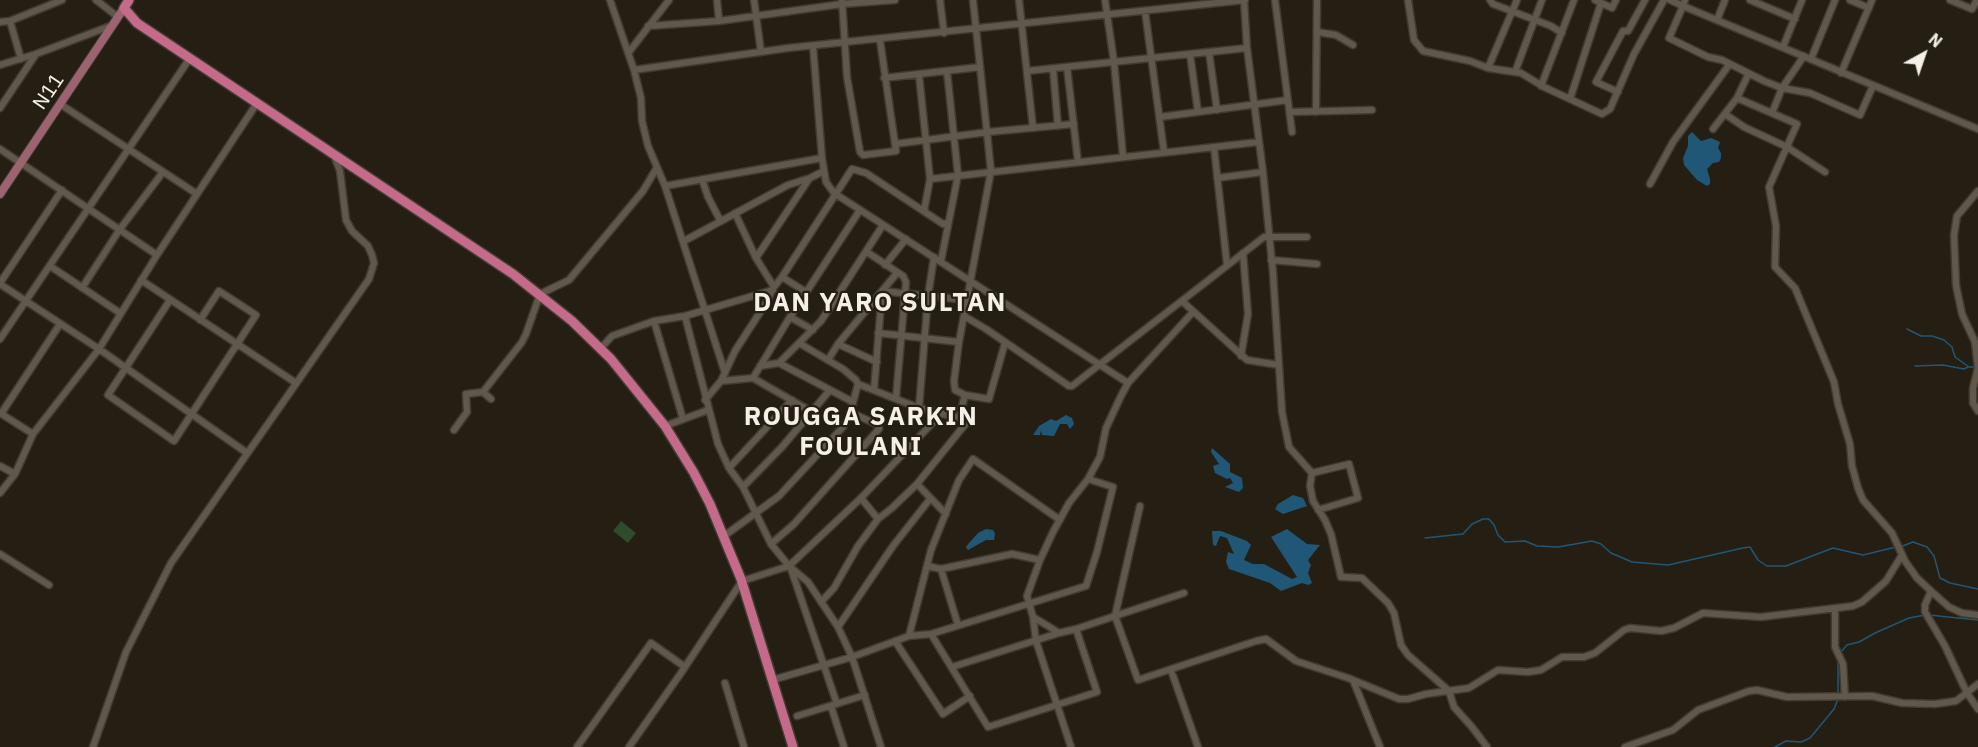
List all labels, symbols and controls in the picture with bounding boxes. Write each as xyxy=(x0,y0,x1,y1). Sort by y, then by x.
north arrow xyxy=(1894,24,1954,84)
text: N xyxy=(1925,29,1946,52)
street label: N11 xyxy=(28,69,70,115)
district label: DAN YARO SULTAN xyxy=(753,287,1007,319)
district label: ROUGGA SARKIN FOULANI xyxy=(744,401,978,462)

